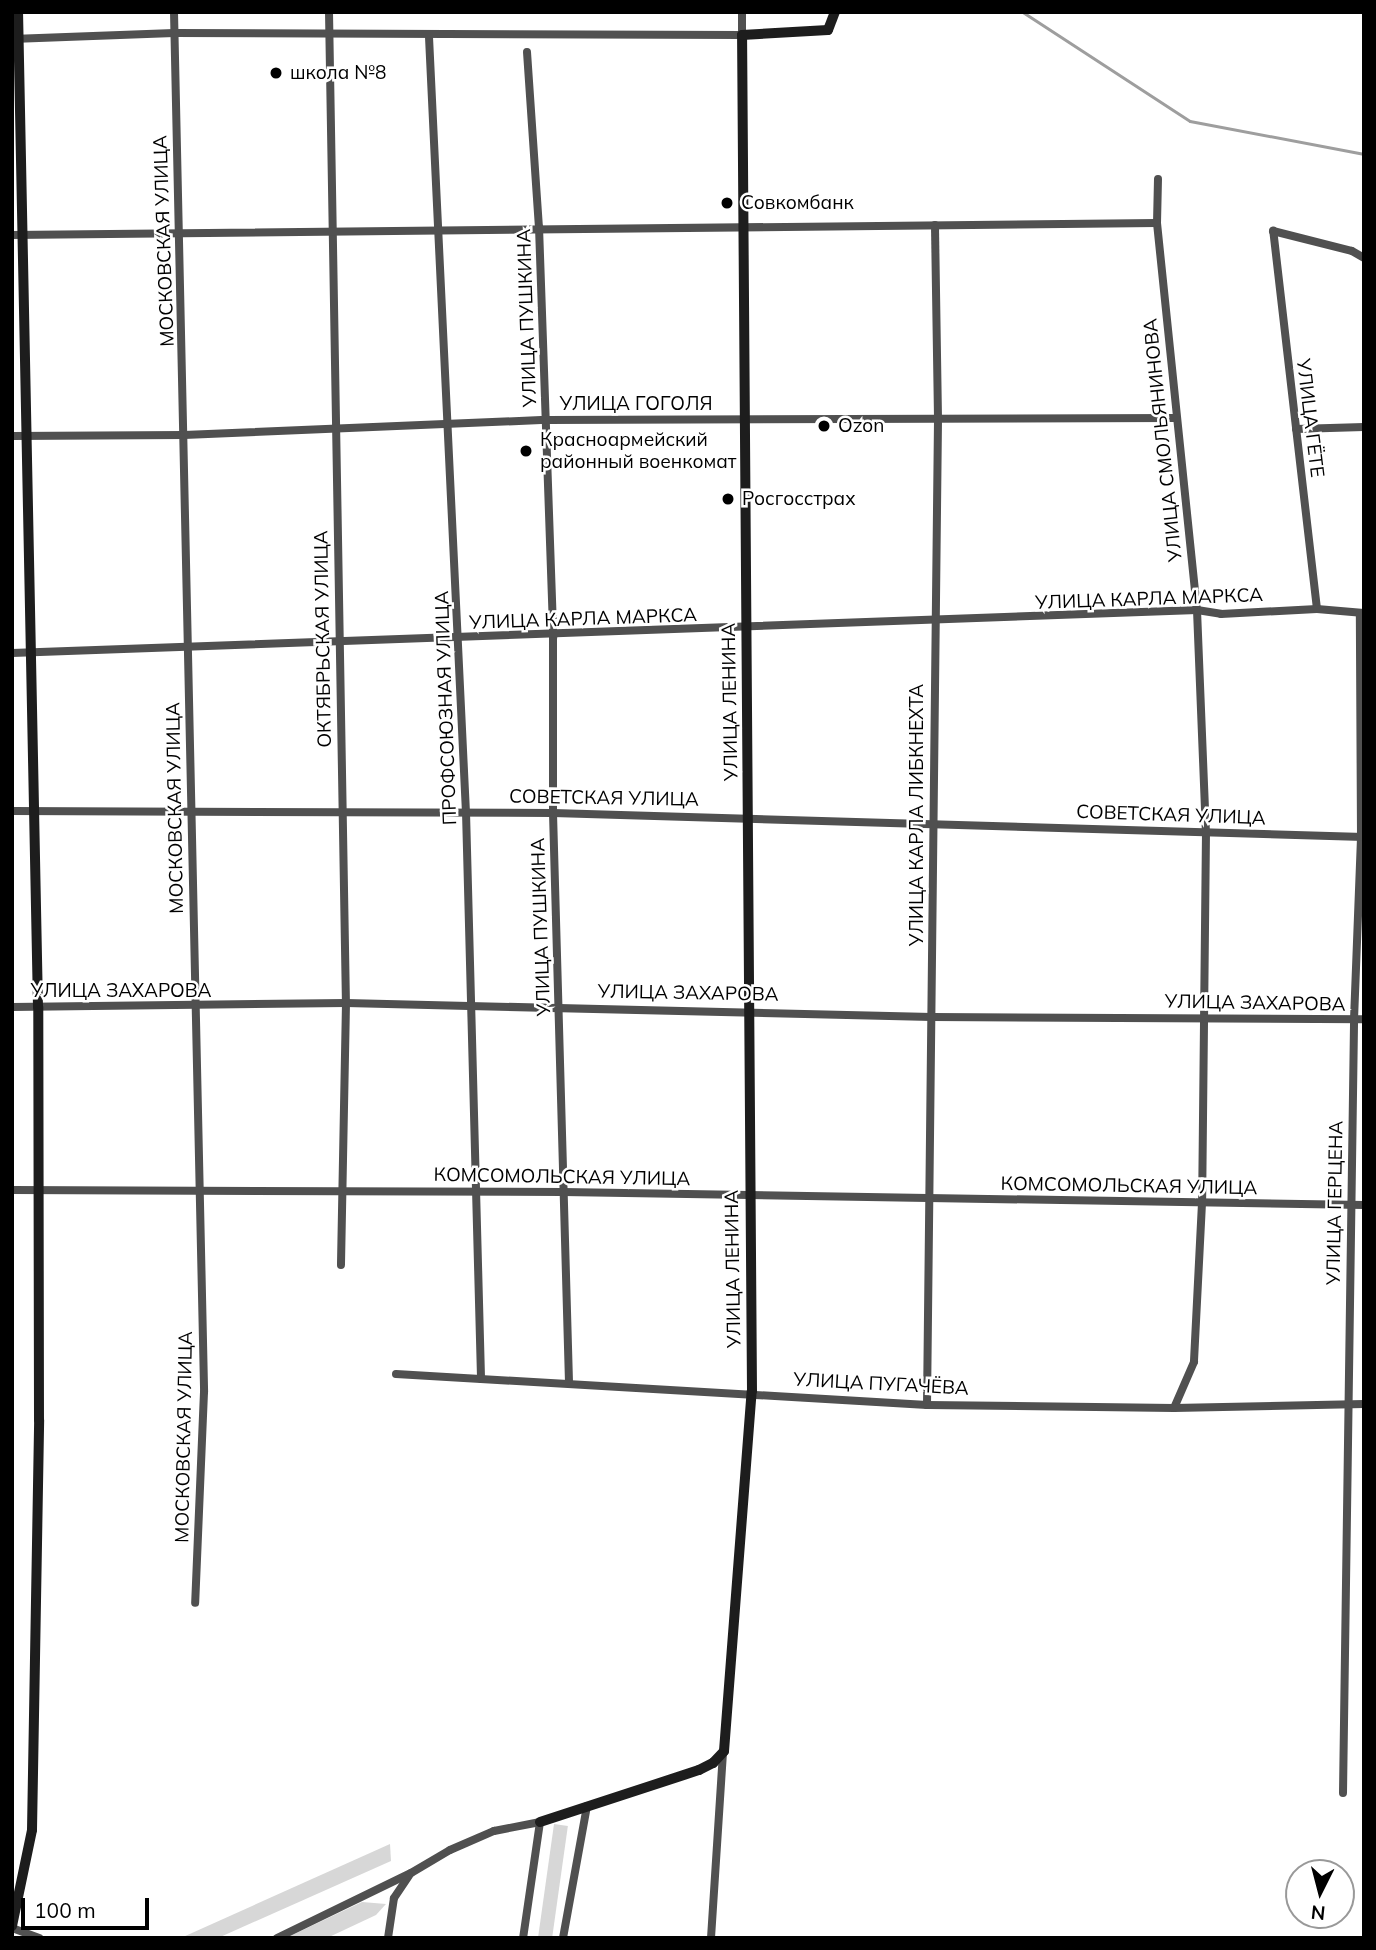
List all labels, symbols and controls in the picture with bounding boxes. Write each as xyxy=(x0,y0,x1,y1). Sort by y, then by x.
place label: школа №8 xyxy=(290,62,386,84)
marker: школа №8 xyxy=(268,65,284,81)
street label: МОСКОВСКАЯ УЛИЦА xyxy=(149,135,179,347)
place label: Совкомбанк xyxy=(741,192,854,214)
marker: Совкомбанк xyxy=(719,195,735,211)
street label: УЛИЦА ПУШКИНА xyxy=(512,228,542,408)
street label: УЛИЦА СМОЛЬЯНИНОВА xyxy=(1139,317,1187,563)
street label: УЛИЦА ГЁТЕ xyxy=(1291,357,1329,479)
street label: УЛИЦА ГОГОЛЯ xyxy=(559,393,713,415)
place label: Ozon xyxy=(838,415,884,437)
marker: Ozon xyxy=(816,418,832,434)
place label: Красноармейский районный военкомат xyxy=(540,429,736,473)
marker: Красноармейский районный военкомат xyxy=(518,443,534,459)
place label: Росгосстрах xyxy=(742,488,856,510)
marker: Росгосстрах xyxy=(720,491,736,507)
street label: ОКТЯБРЬСКАЯ УЛИЦА xyxy=(310,530,336,748)
street label: УЛИЦА КАРЛА МАРКСА xyxy=(1035,584,1263,614)
street label: ПРОФСОЮЗНАЯ УЛИЦА xyxy=(431,590,461,826)
street label: УЛИЦА КАРЛА МАРКСА xyxy=(469,604,697,634)
street label: УЛИЦА ЛЕНИНА xyxy=(717,623,743,781)
street label: УЛИЦА КАРЛА ЛИБКНЕХТА xyxy=(906,684,928,946)
street label: МОСКОВСКАЯ УЛИЦА xyxy=(162,702,188,914)
street label: СОВЕТСКАЯ УЛИЦА xyxy=(509,785,699,811)
street label: СОВЕТСКАЯ УЛИЦА xyxy=(1076,800,1266,830)
street label: УЛИЦА ПУШКИНА xyxy=(526,837,556,1017)
street label: УЛИЦА ЗАХАРОВА xyxy=(31,980,211,1002)
street label: УЛИЦА ЗАХАРОВА xyxy=(597,980,779,1006)
street label: УЛИЦА ЗАХАРОВА xyxy=(1164,990,1346,1016)
street label: УЛИЦА ГЕРЦЕНА xyxy=(1322,1121,1348,1285)
street label: КОМСОМОЛЬСКАЯ УЛИЦА xyxy=(433,1163,691,1191)
street label: КОМСОМОЛЬСКАЯ УЛИЦА xyxy=(1000,1172,1258,1200)
street label: УЛИЦА ЛЕНИНА xyxy=(720,1190,746,1348)
street label: МОСКОВСКАЯ УЛИЦА xyxy=(171,1331,197,1543)
street label: УЛИЦА ПУГАЧЁВА xyxy=(793,1368,969,1400)
north arrow xyxy=(1285,1859,1355,1929)
scale bar xyxy=(24,1884,152,1928)
text: 100 m xyxy=(34,1897,96,1923)
text: N xyxy=(1310,1900,1326,1926)

